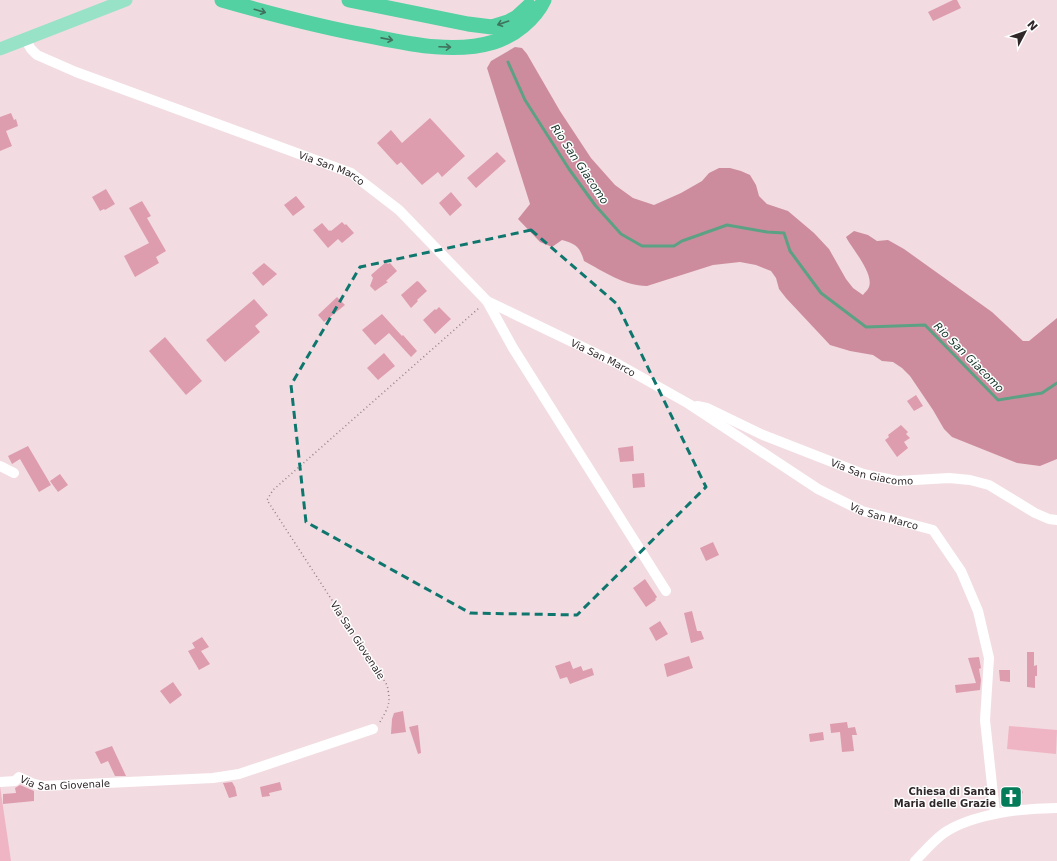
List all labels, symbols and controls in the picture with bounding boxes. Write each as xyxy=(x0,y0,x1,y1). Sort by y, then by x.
one-way arrow xyxy=(253,8,266,15)
north arrow xyxy=(1005,12,1045,52)
text: N xyxy=(1024,18,1040,34)
one-way arrow xyxy=(498,20,510,28)
one-way arrow xyxy=(380,36,393,44)
one-way arrow xyxy=(438,43,451,51)
water label: Rio San Giacomo xyxy=(548,122,611,207)
street label: Via San Marco xyxy=(297,149,367,187)
water label: Rio San Giacomo xyxy=(931,320,1007,395)
street label: Via San Marco xyxy=(569,337,637,379)
street label: Via San Giacomo xyxy=(829,457,913,487)
street label: Via San Marco xyxy=(848,501,919,532)
street label: Via San Giovenale xyxy=(328,599,387,681)
street label: Via San Giovenale xyxy=(18,773,110,792)
church icon: Chiesa di Santa Maria delle Grazie xyxy=(998,784,1024,810)
place label: Chiesa di Santa Maria delle Grazie xyxy=(894,786,996,809)

